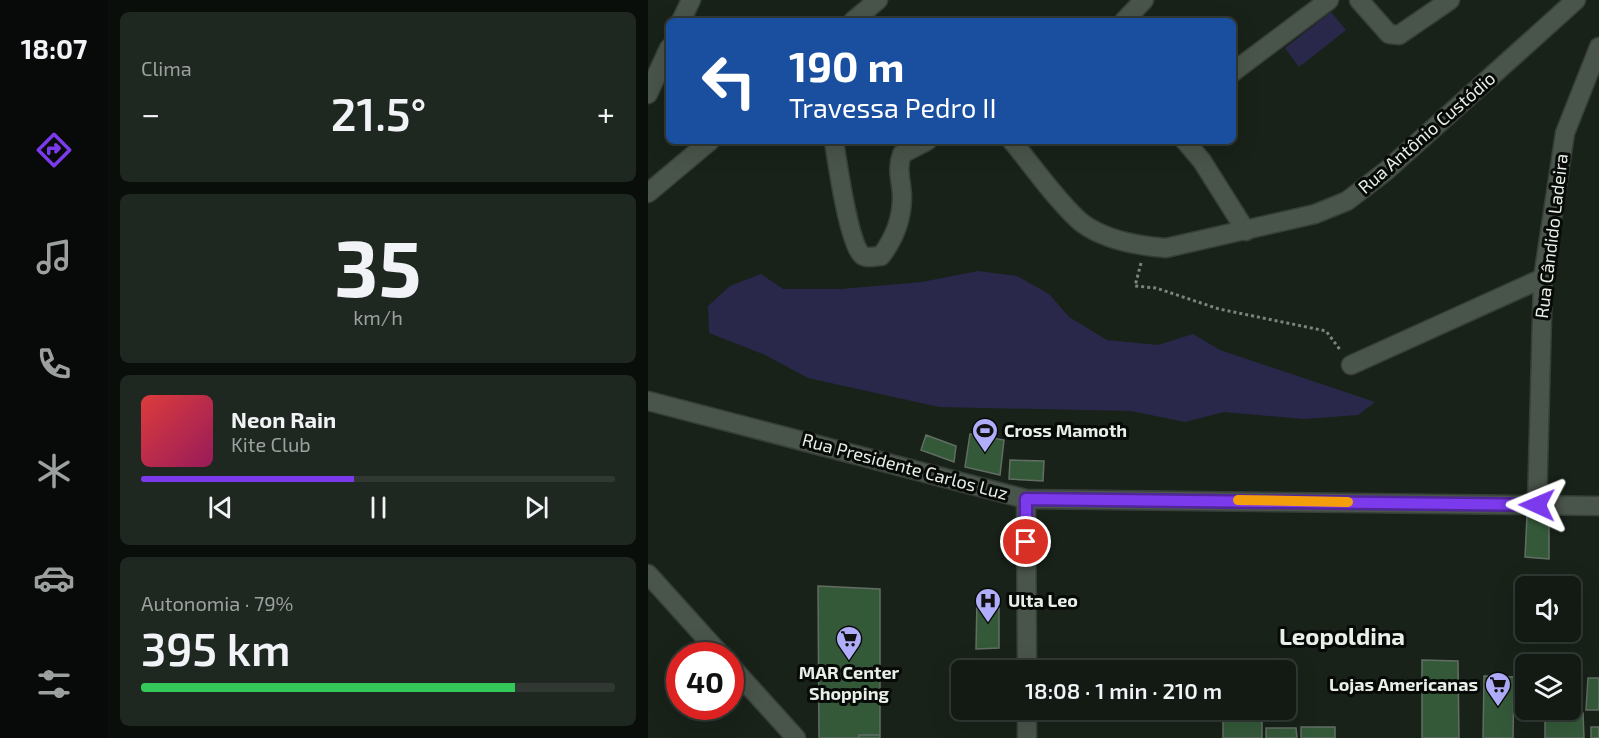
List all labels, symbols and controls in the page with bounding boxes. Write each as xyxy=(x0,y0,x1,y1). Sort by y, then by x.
text: 18:07 xyxy=(21,32,87,64)
text: 190 m xyxy=(789,40,905,90)
icon: left xyxy=(690,42,768,120)
text: Clima xyxy=(141,56,192,80)
street label: Rua Antônio Custódio xyxy=(1353,67,1499,198)
text: 21.5° xyxy=(331,86,426,140)
text: Travessa Pedro II xyxy=(789,91,996,123)
text: − xyxy=(141,93,160,133)
text: + xyxy=(597,93,615,133)
icon: directions xyxy=(33,129,75,171)
street label: Rua Cândido Ladeira xyxy=(1530,152,1572,320)
text: 35 xyxy=(334,219,422,313)
icon: music xyxy=(33,236,75,278)
text: km/h xyxy=(353,305,403,329)
icon: phone xyxy=(33,343,75,385)
text: Neon Rain xyxy=(231,406,336,432)
sports icon: Cross Mamoth xyxy=(970,416,1000,454)
place label: Cross Mamoth xyxy=(1004,419,1127,441)
street label: Rua Presidente Carlos Luz xyxy=(800,428,1010,504)
text: Kite Club xyxy=(231,432,311,456)
icon: climate xyxy=(33,450,75,492)
position arrow xyxy=(1505,473,1569,537)
icon: previous xyxy=(204,491,237,524)
icon: pause xyxy=(362,491,395,524)
icon: next xyxy=(520,491,553,524)
pin xyxy=(1000,516,1051,567)
icon: arrive xyxy=(1009,525,1042,558)
icon: car xyxy=(33,557,75,599)
map controls xyxy=(1515,576,1581,720)
button: sound xyxy=(1515,576,1581,642)
hospital icon: Ulta Leo xyxy=(973,586,1003,624)
place label: Ulta Leo xyxy=(1008,589,1078,611)
text: Autonomia · 79% xyxy=(141,591,293,615)
text: 395 km xyxy=(141,621,291,675)
district label: Leopoldina xyxy=(1279,621,1405,650)
supermarket icon: MAR Center Shopping xyxy=(834,624,864,662)
speed limit sign: 40 xyxy=(666,642,744,720)
button: layers xyxy=(1515,654,1581,720)
place label: MAR Center Shopping xyxy=(799,661,900,704)
icon: filters xyxy=(33,663,75,705)
supermarket icon: Lojas Americanas xyxy=(1483,670,1513,708)
place label: Lojas Americanas xyxy=(1329,673,1478,695)
text: 18:08 · 1 min · 210 m xyxy=(1025,677,1222,703)

